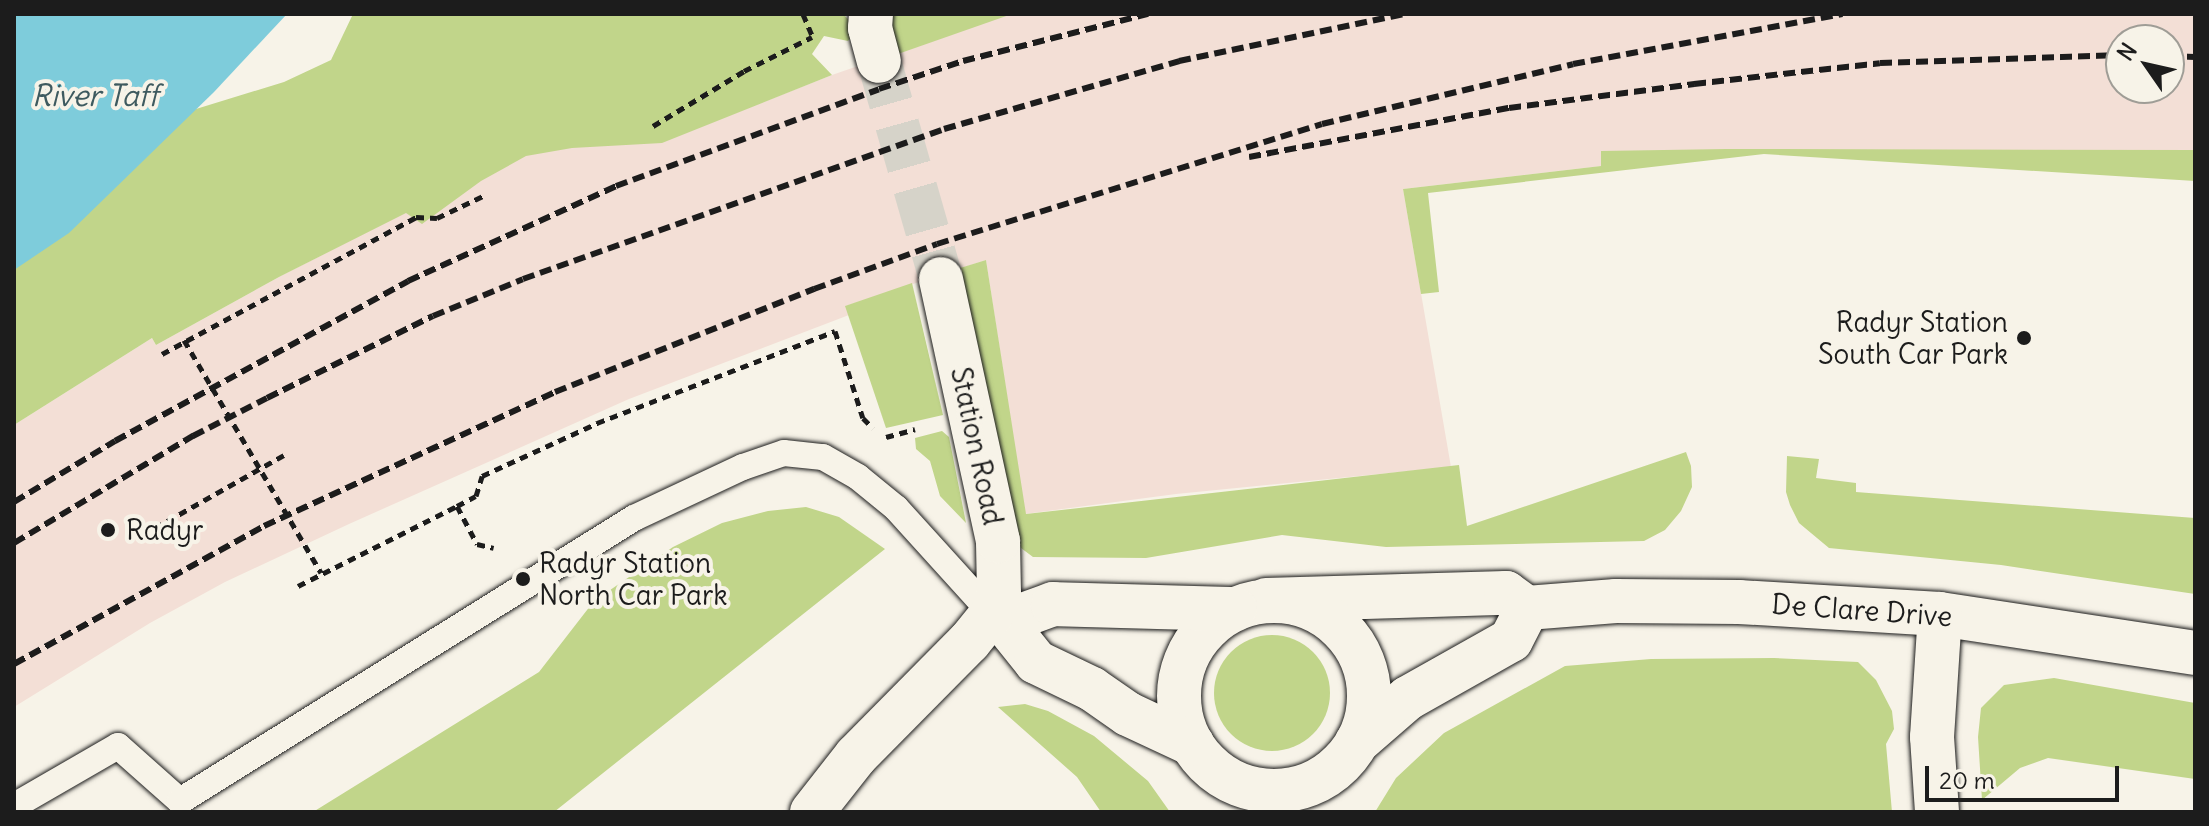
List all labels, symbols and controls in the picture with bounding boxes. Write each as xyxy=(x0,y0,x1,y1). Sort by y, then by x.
north arrow xyxy=(2105,24,2185,104)
text: N xyxy=(2111,38,2143,66)
water label: River Taff xyxy=(32,77,158,113)
place label: Radyr Station South Car Park xyxy=(1818,305,2008,371)
marker: Radyr Station South Car Park xyxy=(2015,329,2033,347)
street label: Station Road xyxy=(944,364,1010,528)
place label: Radyr xyxy=(126,513,203,547)
marker: Radyr xyxy=(97,519,119,541)
place label: Radyr Station North Car Park xyxy=(539,546,728,612)
marker: Radyr Station North Car Park xyxy=(514,570,532,588)
street label: De Clare Drive xyxy=(1771,587,1953,633)
scale bar xyxy=(1929,750,2123,800)
text: 20 m xyxy=(1939,765,1995,795)

